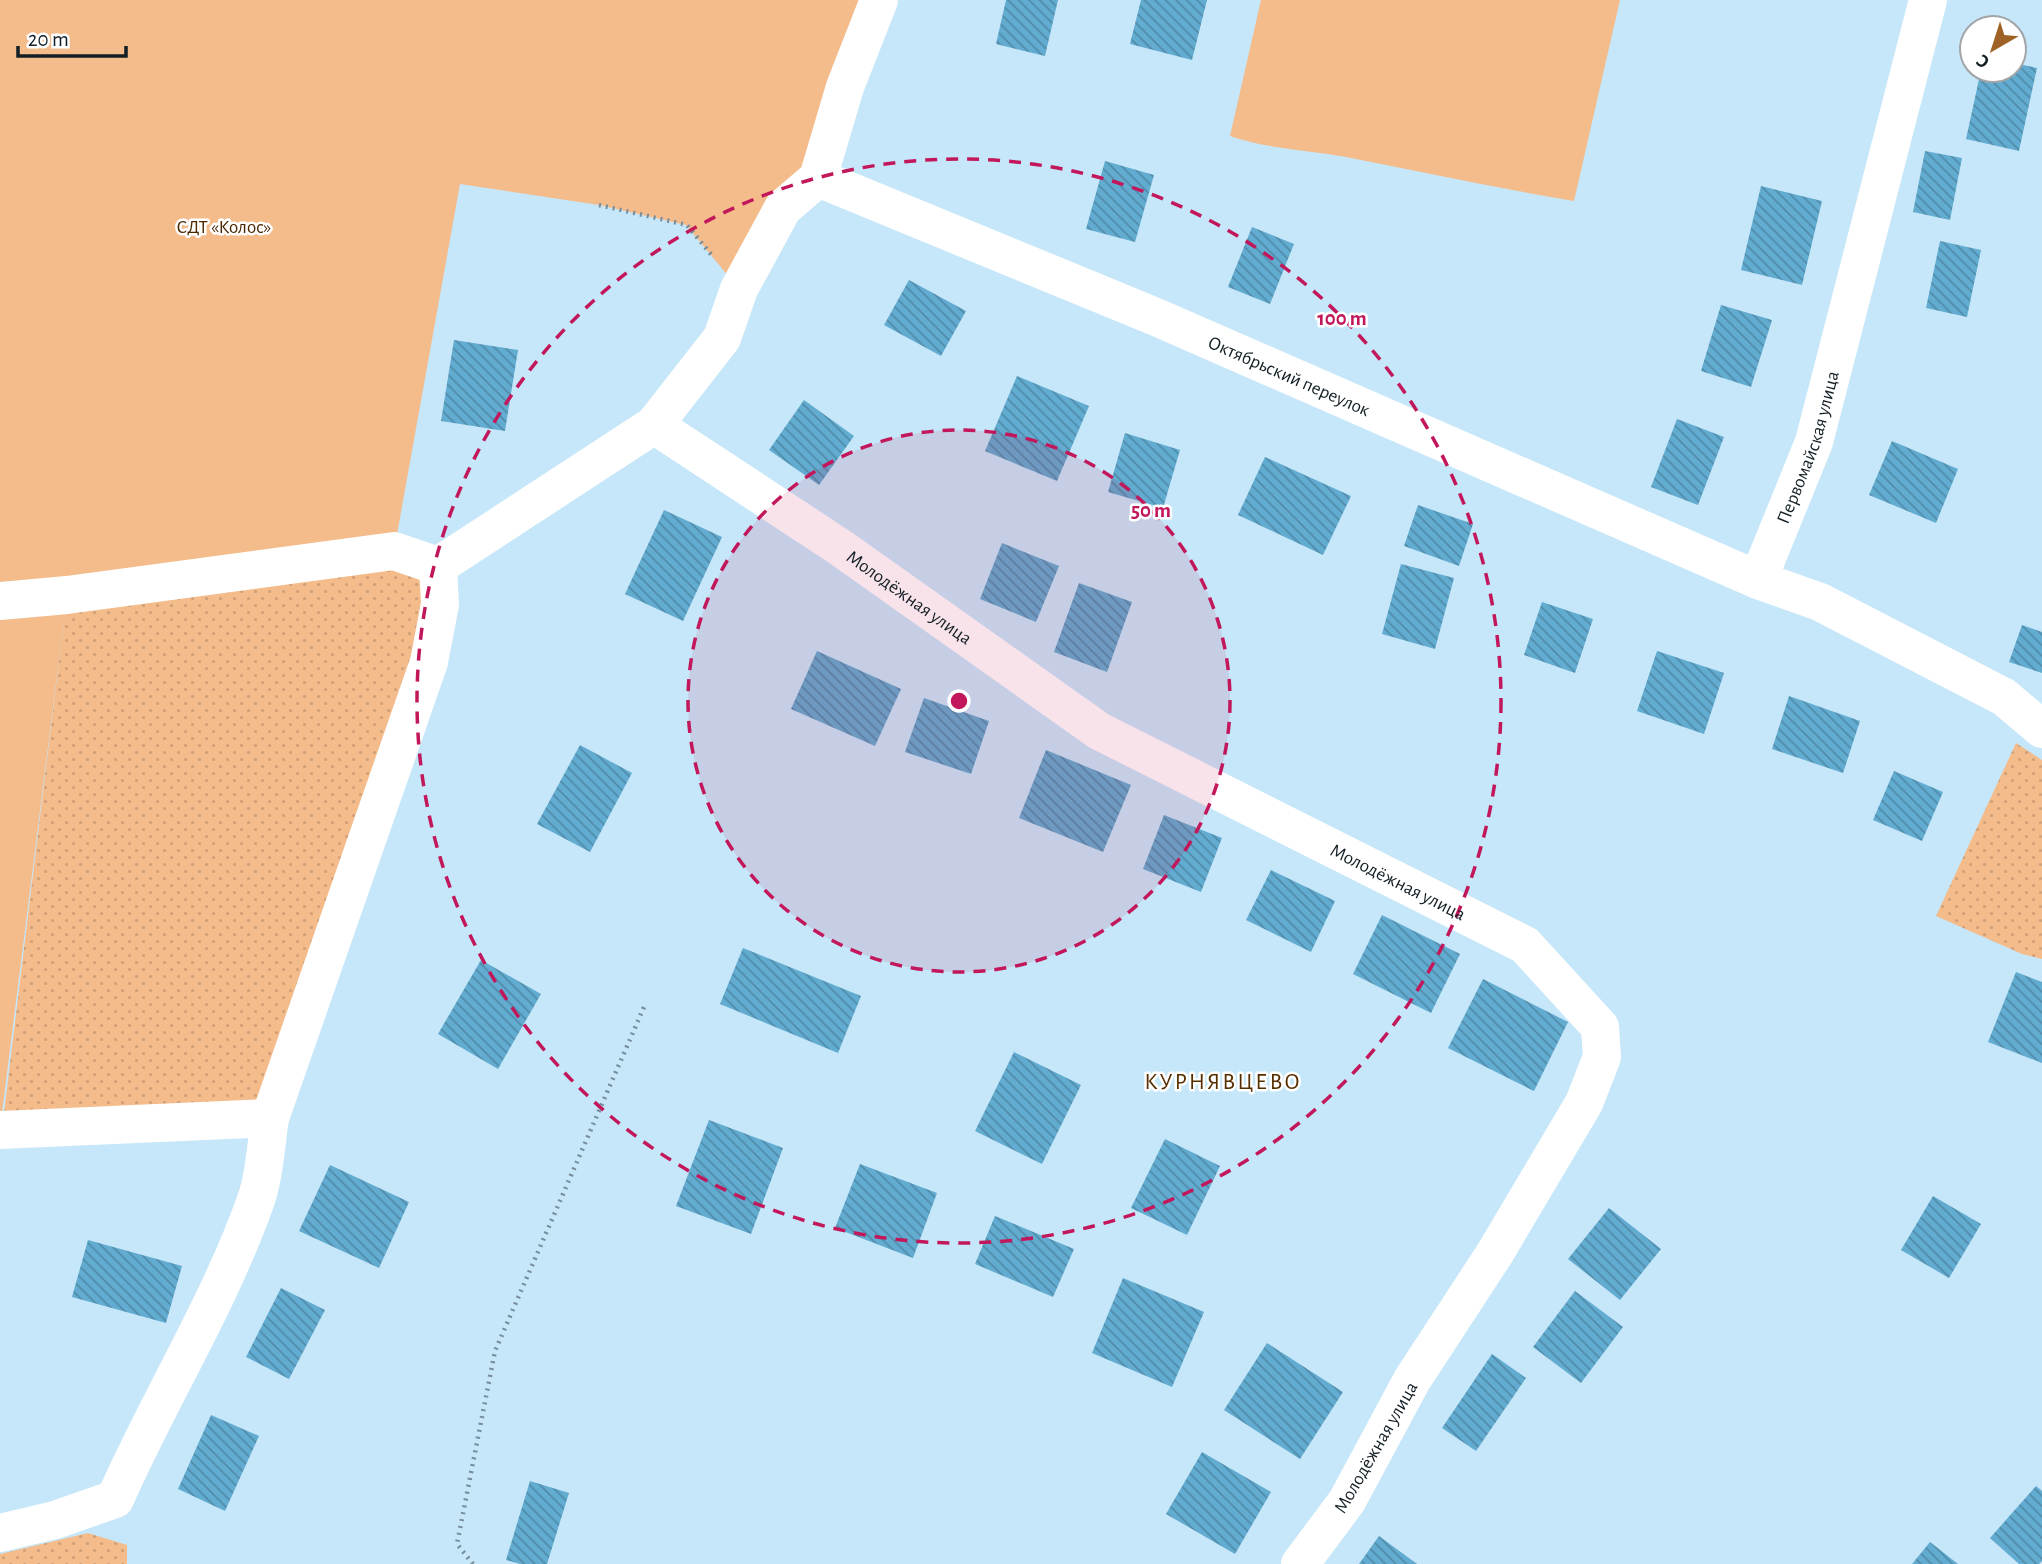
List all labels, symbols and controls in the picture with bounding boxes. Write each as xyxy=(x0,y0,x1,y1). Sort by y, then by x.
scale bar xyxy=(18,14,126,58)
north arrow xyxy=(1958,14,2028,84)
text: 20 m xyxy=(28,29,69,50)
text: С xyxy=(1973,50,1993,72)
park label: СДТ «Колос» xyxy=(177,218,271,237)
text: 100 m xyxy=(1317,308,1367,329)
street label: Октябрьский переулок xyxy=(1205,333,1373,420)
street label: Первомайская улица xyxy=(1774,369,1843,527)
text: 50 m xyxy=(1131,500,1171,521)
street label: Молодёжная улица xyxy=(843,547,975,649)
centre of rings xyxy=(947,689,971,713)
street label: Молодёжная улица xyxy=(1327,841,1469,925)
district label: КУРНЯВЦЕВО xyxy=(1144,1071,1302,1094)
street label: Молодёжная улица xyxy=(1331,1378,1422,1517)

